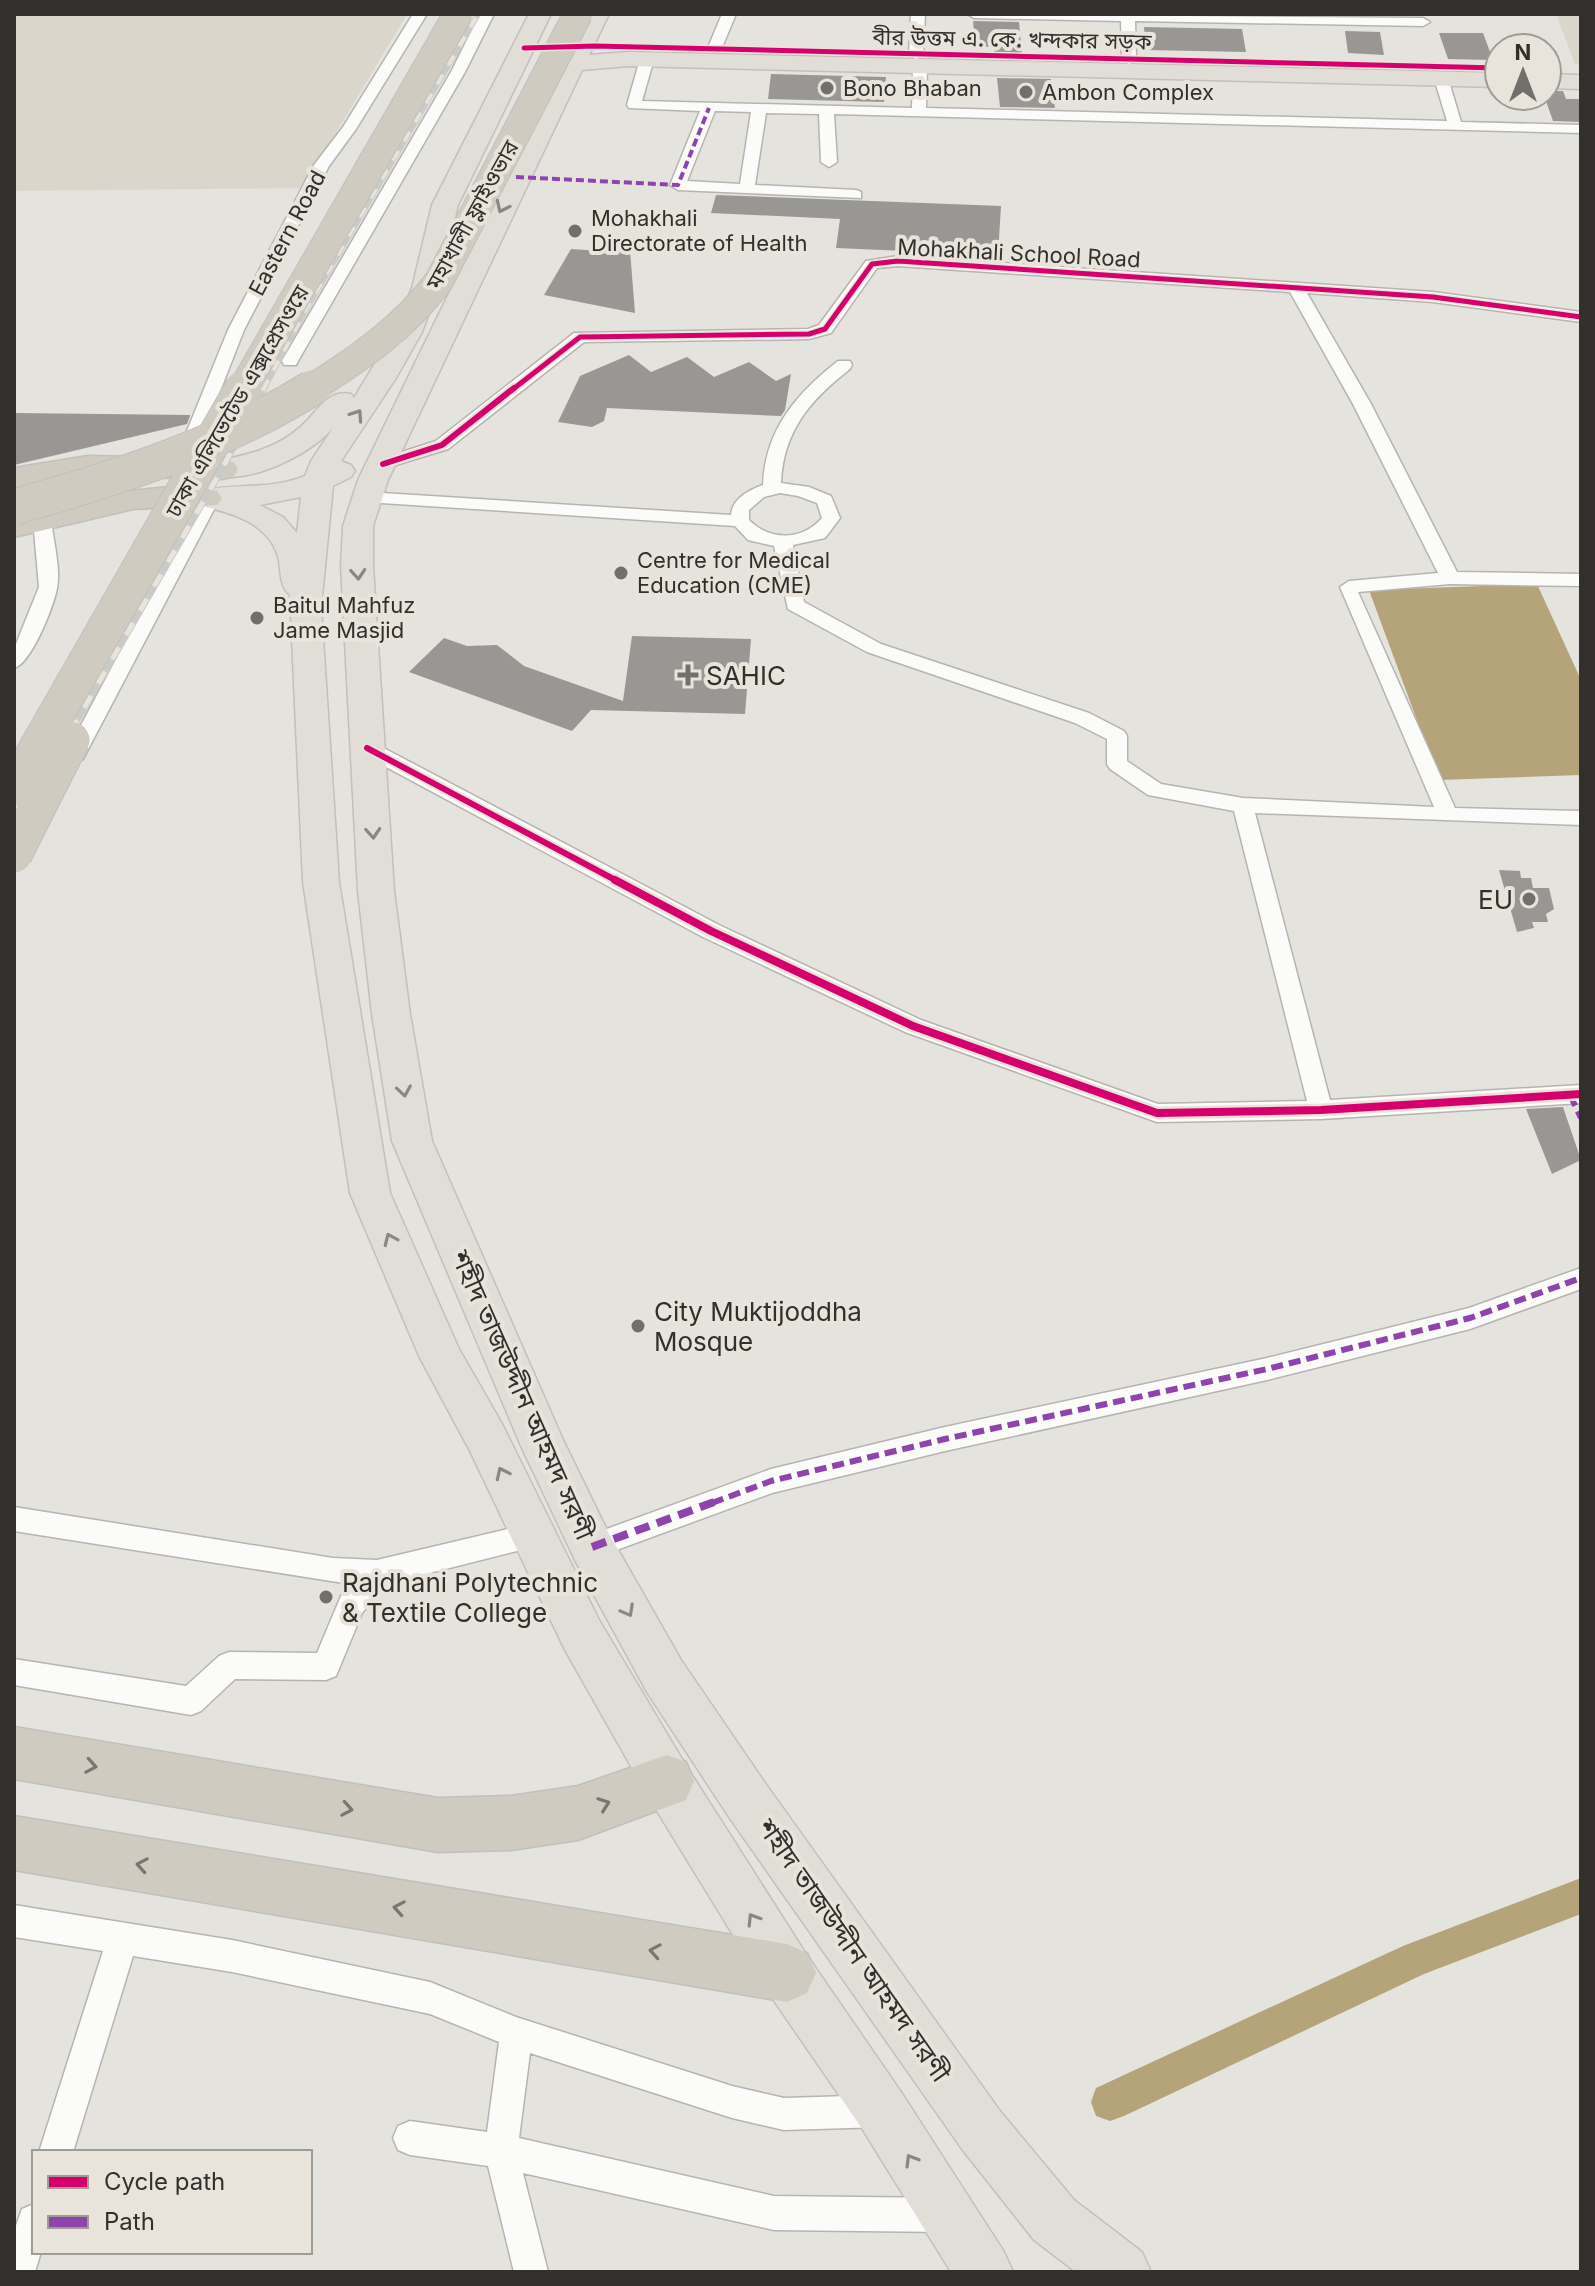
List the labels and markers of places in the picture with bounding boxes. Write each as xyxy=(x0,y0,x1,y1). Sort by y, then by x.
place label: Bono Bhaban xyxy=(843,75,982,101)
marker: Bono Bhaban xyxy=(818,79,836,97)
place label: Ambon Complex xyxy=(1042,79,1214,105)
marker: Ambon Complex xyxy=(1017,83,1035,101)
place label: Mohakhali Directorate of Health xyxy=(591,205,807,256)
marker: Mohakhali Directorate of Health xyxy=(566,222,584,240)
place label: Centre for Medical Education (CME) xyxy=(637,547,830,598)
marker: Centre for Medical Education (CME) xyxy=(612,564,630,582)
place label: Baitul Mahfuz Jame Masjid xyxy=(273,592,415,643)
marker: Baitul Mahfuz Jame Masjid xyxy=(248,609,266,627)
place label: SAHIC xyxy=(706,660,786,691)
marker: SAHIC xyxy=(677,664,699,686)
place label: EU xyxy=(1478,884,1513,915)
marker: EU xyxy=(1520,890,1538,908)
place label: City Muktijoddha Mosque xyxy=(654,1296,862,1357)
marker: City Muktijoddha Mosque xyxy=(629,1317,647,1335)
place label: Rajdhani Polytechnic & Textile College xyxy=(342,1567,598,1628)
marker: Rajdhani Polytechnic & Textile College xyxy=(317,1588,335,1606)

